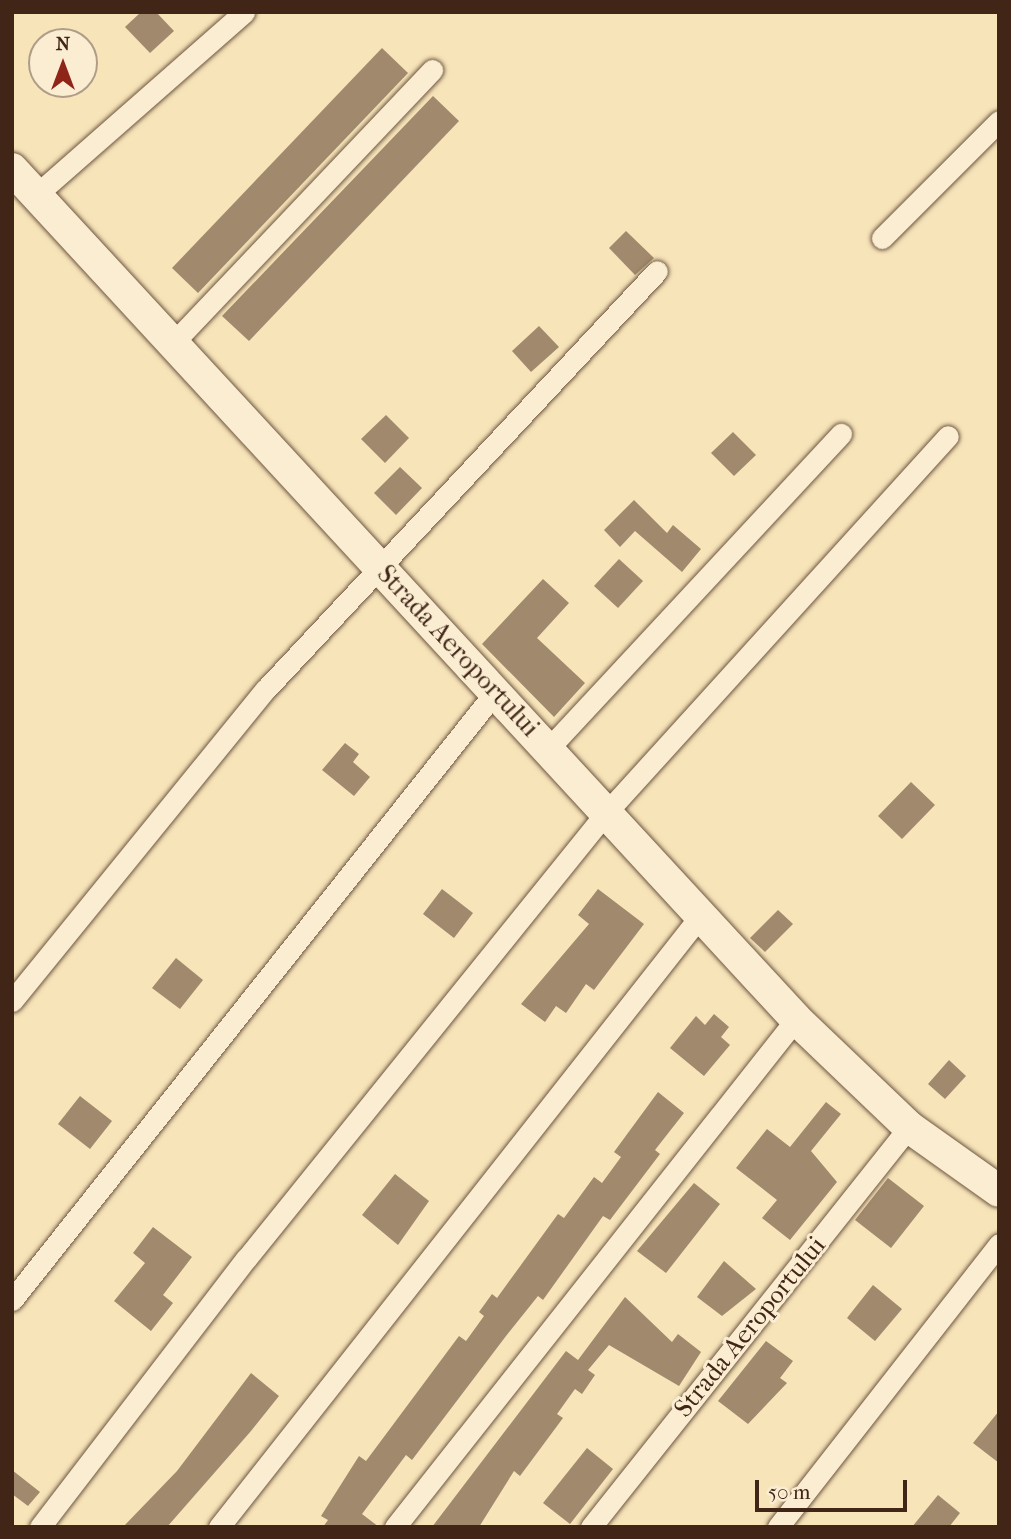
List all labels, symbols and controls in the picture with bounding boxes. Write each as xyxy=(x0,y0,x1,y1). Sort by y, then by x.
north arrow xyxy=(28,28,98,98)
text: N xyxy=(56,33,70,55)
street label: Strada Aeroportului xyxy=(371,559,545,743)
street label: Strada Aeroportului xyxy=(668,1231,832,1423)
scale bar xyxy=(759,1466,911,1510)
text: 50 m xyxy=(768,1480,811,1504)

